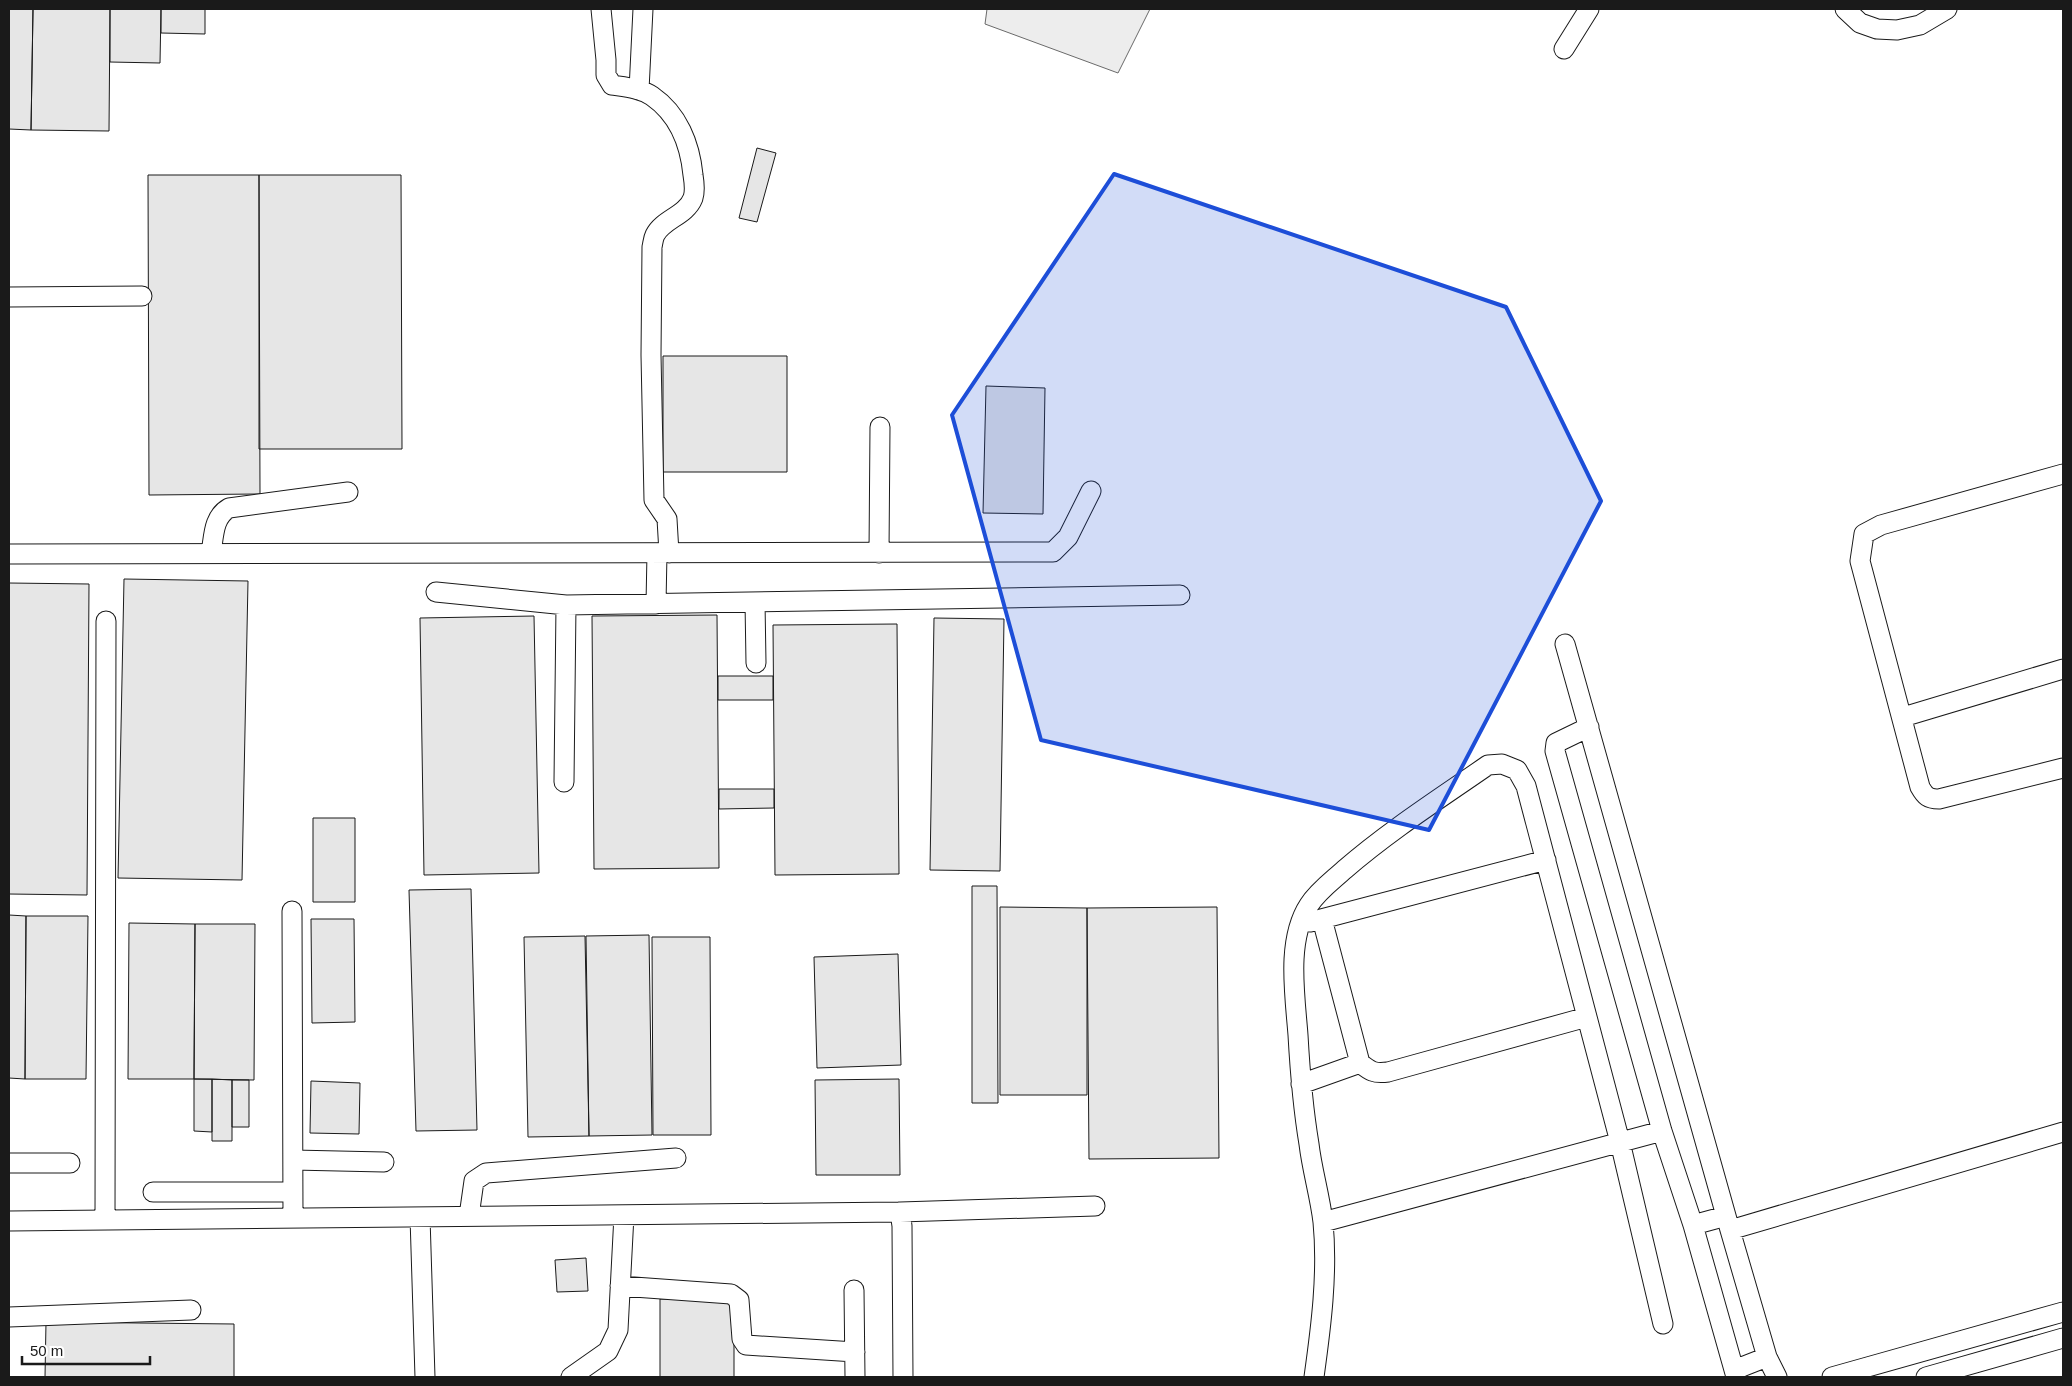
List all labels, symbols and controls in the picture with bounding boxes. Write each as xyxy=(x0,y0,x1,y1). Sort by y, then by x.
scale bar xyxy=(22,1334,150,1366)
text: 50 m xyxy=(30,1342,63,1359)

